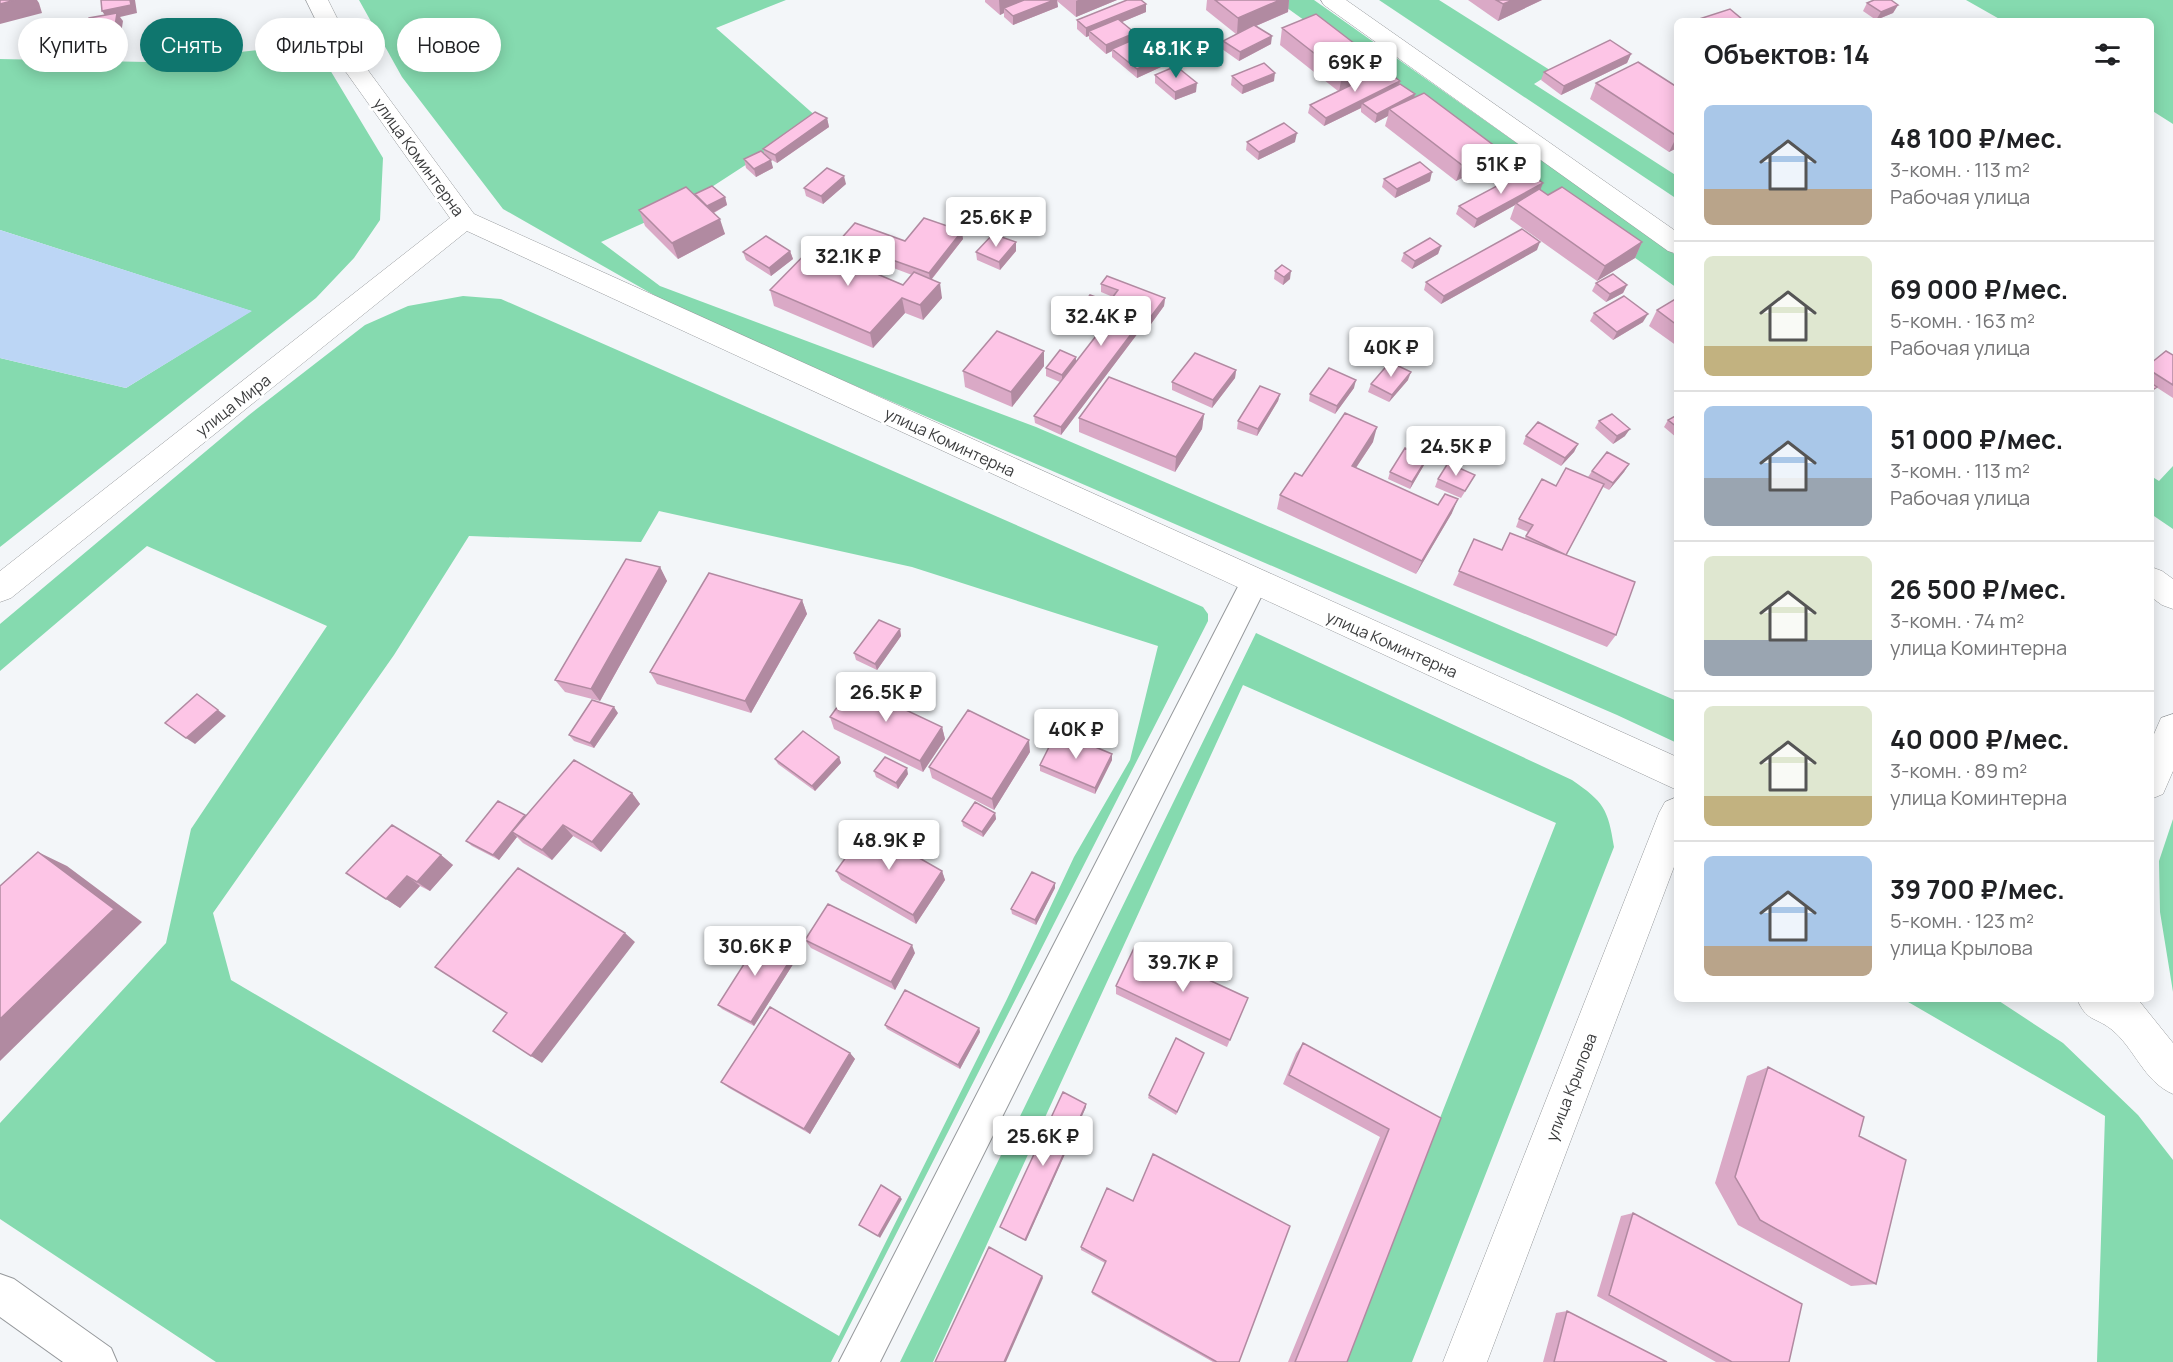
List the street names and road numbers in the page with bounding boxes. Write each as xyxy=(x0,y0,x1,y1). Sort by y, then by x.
street label: улица Коминтерна xyxy=(368,93,470,221)
street label: улица Мира xyxy=(191,369,275,441)
street label: улица Коминтерна xyxy=(881,402,1019,482)
street label: улица Коминтерна xyxy=(1323,605,1461,683)
street label: улица Крылова xyxy=(1540,1030,1602,1144)

